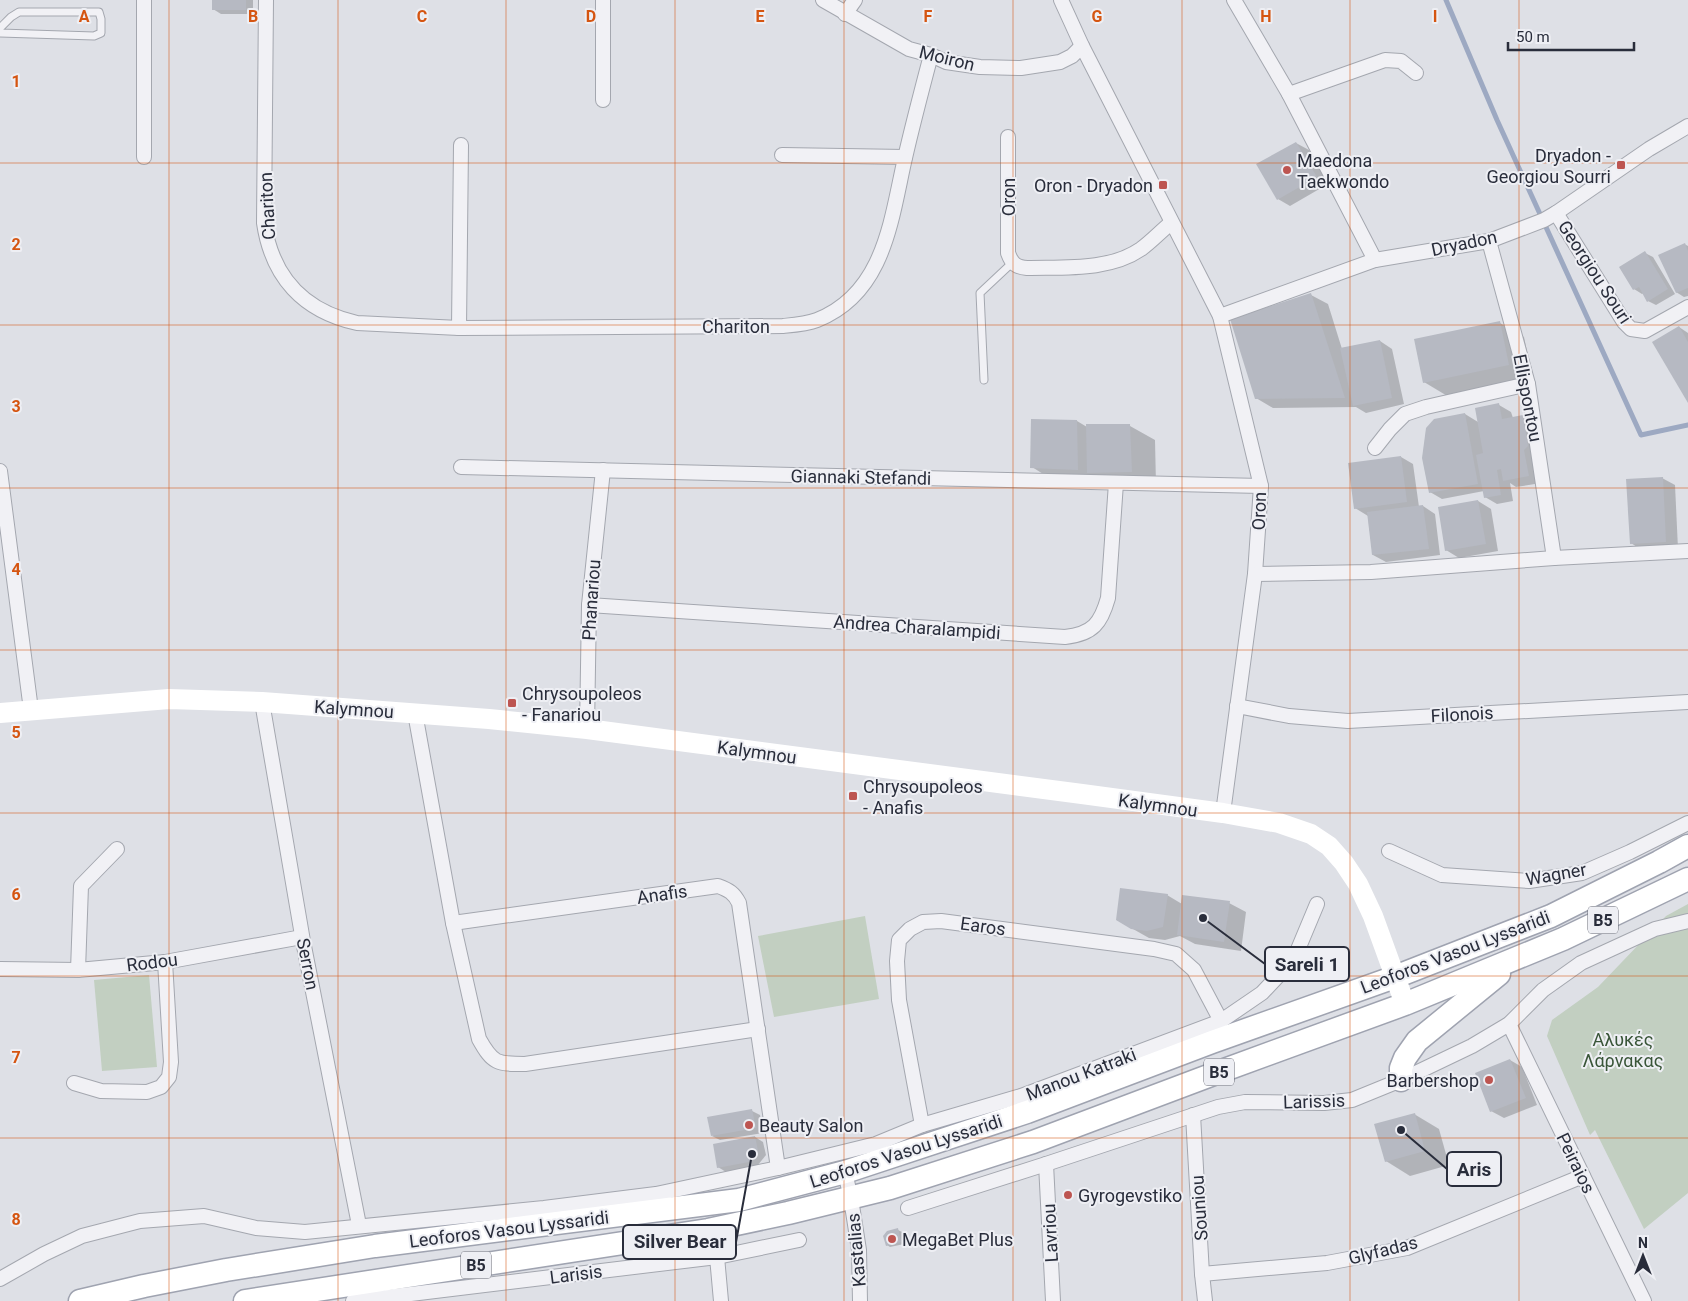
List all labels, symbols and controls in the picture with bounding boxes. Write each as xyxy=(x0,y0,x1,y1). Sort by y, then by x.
text: A xyxy=(79,7,90,26)
text: B xyxy=(248,7,258,26)
text: C xyxy=(417,7,427,26)
text: D xyxy=(586,7,596,26)
text: E xyxy=(756,7,765,26)
text: F xyxy=(924,7,933,26)
text: G xyxy=(1092,7,1103,26)
text: H xyxy=(1260,7,1272,26)
text: I xyxy=(1433,7,1437,26)
scale bar xyxy=(1508,20,1634,52)
text: 50 m xyxy=(1516,28,1550,46)
street label: Moiron xyxy=(917,41,977,75)
text: 1 xyxy=(11,72,21,91)
place label: Dryadon - Georgiou Sourri xyxy=(1486,145,1611,187)
place label: Maedona Taekwondo xyxy=(1297,150,1389,192)
marker: Dryadon - Georgiou Sourri xyxy=(1615,159,1627,171)
marker: Maedona Taekwondo xyxy=(1281,164,1293,176)
street label: Chariton xyxy=(255,172,279,240)
place label: Oron - Dryadon xyxy=(1034,175,1153,196)
street label: Oron xyxy=(998,178,1019,216)
marker: Oron - Dryadon xyxy=(1157,179,1169,191)
street label: Georgiou Souri xyxy=(1554,217,1636,327)
street label: Dryadon xyxy=(1429,226,1499,260)
text: 2 xyxy=(11,235,21,254)
street label: Chariton xyxy=(702,316,770,337)
street label: Ellispontou xyxy=(1509,352,1547,444)
text: 3 xyxy=(11,397,21,416)
street label: Giannaki Stefandi xyxy=(790,465,932,489)
street label: Oron xyxy=(1248,491,1270,531)
street label: Phanariou xyxy=(578,559,604,641)
text: 4 xyxy=(11,560,21,579)
street label: Andrea Charalampidi xyxy=(833,611,1001,643)
place label: Chrysoupoleos - Fanariou xyxy=(522,683,642,725)
street label: Kalymnou xyxy=(313,696,395,722)
marker: Chrysoupoleos - Fanariou xyxy=(506,697,518,709)
street label: Filonois xyxy=(1430,702,1494,726)
text: 5 xyxy=(11,723,21,742)
street label: Kalymnou xyxy=(716,736,798,768)
place label: Chrysoupoleos - Anafis xyxy=(863,776,983,818)
street label: Kalymnou xyxy=(1117,789,1199,821)
marker: Chrysoupoleos - Anafis xyxy=(847,790,859,802)
street label: Wagner xyxy=(1524,858,1588,890)
street label: Anafis xyxy=(635,880,689,908)
text: 6 xyxy=(11,885,21,904)
street label: Leoforos Vasou Lyssaridi xyxy=(1357,906,1553,998)
road number: B5 xyxy=(1588,906,1618,934)
street label: Earos xyxy=(959,912,1007,940)
street label: Serron xyxy=(293,936,323,992)
callout: Sareli 1 xyxy=(1265,947,1349,981)
street label: Rodou xyxy=(125,948,179,976)
text: Sareli 1 xyxy=(1275,953,1339,976)
park label: Αλυκές Λάρνακας xyxy=(1583,1029,1663,1071)
street label: Manou Katraki xyxy=(1023,1043,1139,1105)
text: 7 xyxy=(11,1048,21,1067)
road number: B5 xyxy=(1204,1058,1234,1086)
place label: Barbershop xyxy=(1387,1070,1479,1091)
marker: Barbershop xyxy=(1483,1074,1495,1086)
street label: Larissis xyxy=(1283,1089,1345,1113)
street label: Leoforos Vasou Lyssaridi xyxy=(807,1110,1005,1192)
place label: Beauty Salon xyxy=(759,1115,863,1136)
marker: Beauty Salon xyxy=(743,1119,755,1131)
street label: Peiraios xyxy=(1552,1129,1600,1197)
callout: Aris xyxy=(1447,1152,1501,1186)
text: Aris xyxy=(1457,1158,1491,1181)
street label: Souniou xyxy=(1186,1175,1212,1241)
place label: Gyrogevstiko xyxy=(1078,1185,1182,1206)
marker: Gyrogevstiko xyxy=(1062,1189,1074,1201)
street label: Lavriou xyxy=(1038,1203,1062,1263)
street label: Leoforos Vasou Lyssaridi xyxy=(408,1206,610,1252)
text: 8 xyxy=(11,1210,21,1229)
street label: Kastalias xyxy=(842,1212,870,1288)
callout: Silver Bear xyxy=(623,1225,736,1259)
place label: MegaBet Plus xyxy=(902,1229,1013,1250)
text: Silver Bear xyxy=(634,1230,726,1253)
street label: Glyfadas xyxy=(1346,1231,1420,1269)
north arrow xyxy=(1618,1231,1668,1281)
marker: MegaBet Plus xyxy=(886,1233,898,1245)
text: N xyxy=(1638,1235,1648,1251)
road number: B5 xyxy=(461,1252,491,1278)
street label: Larisis xyxy=(548,1260,604,1288)

